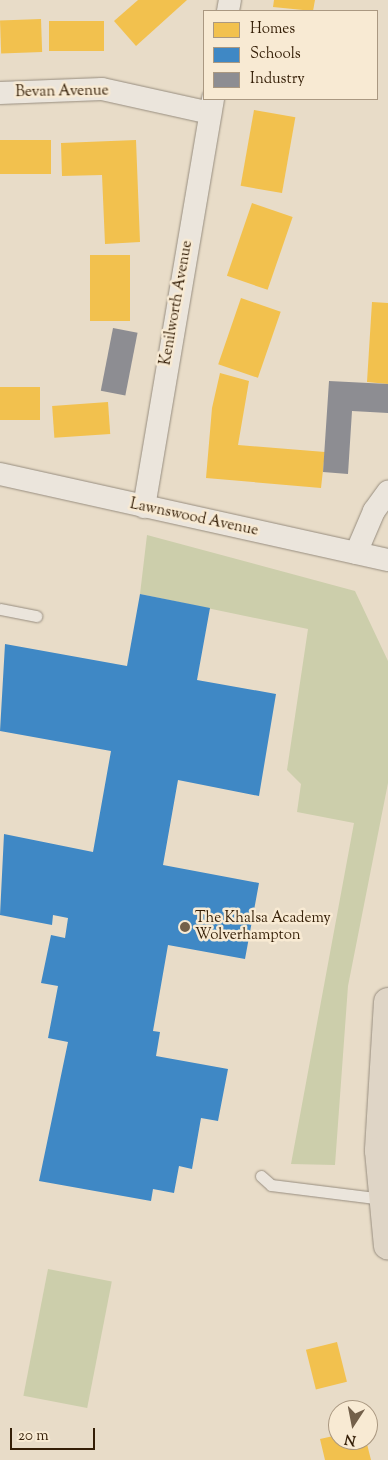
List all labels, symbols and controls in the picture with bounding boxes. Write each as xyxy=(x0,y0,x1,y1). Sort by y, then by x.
legend xyxy=(203,10,378,100)
text: Homes xyxy=(250,19,295,40)
text: Schools xyxy=(250,44,301,65)
text: Industry xyxy=(250,69,305,90)
street label: Bevan Avenue xyxy=(15,82,109,102)
street label: Kenilworth Avenue xyxy=(157,239,197,367)
street label: Lawnswood Avenue xyxy=(128,496,260,540)
place label: The Khalsa Academy Wolverhampton xyxy=(195,909,331,944)
marker: The Khalsa Academy Wolverhampton xyxy=(179,921,191,933)
north arrow xyxy=(328,1400,378,1450)
scale bar xyxy=(12,1418,98,1450)
text: 20 m xyxy=(18,1426,49,1447)
text: N xyxy=(343,1428,358,1450)

